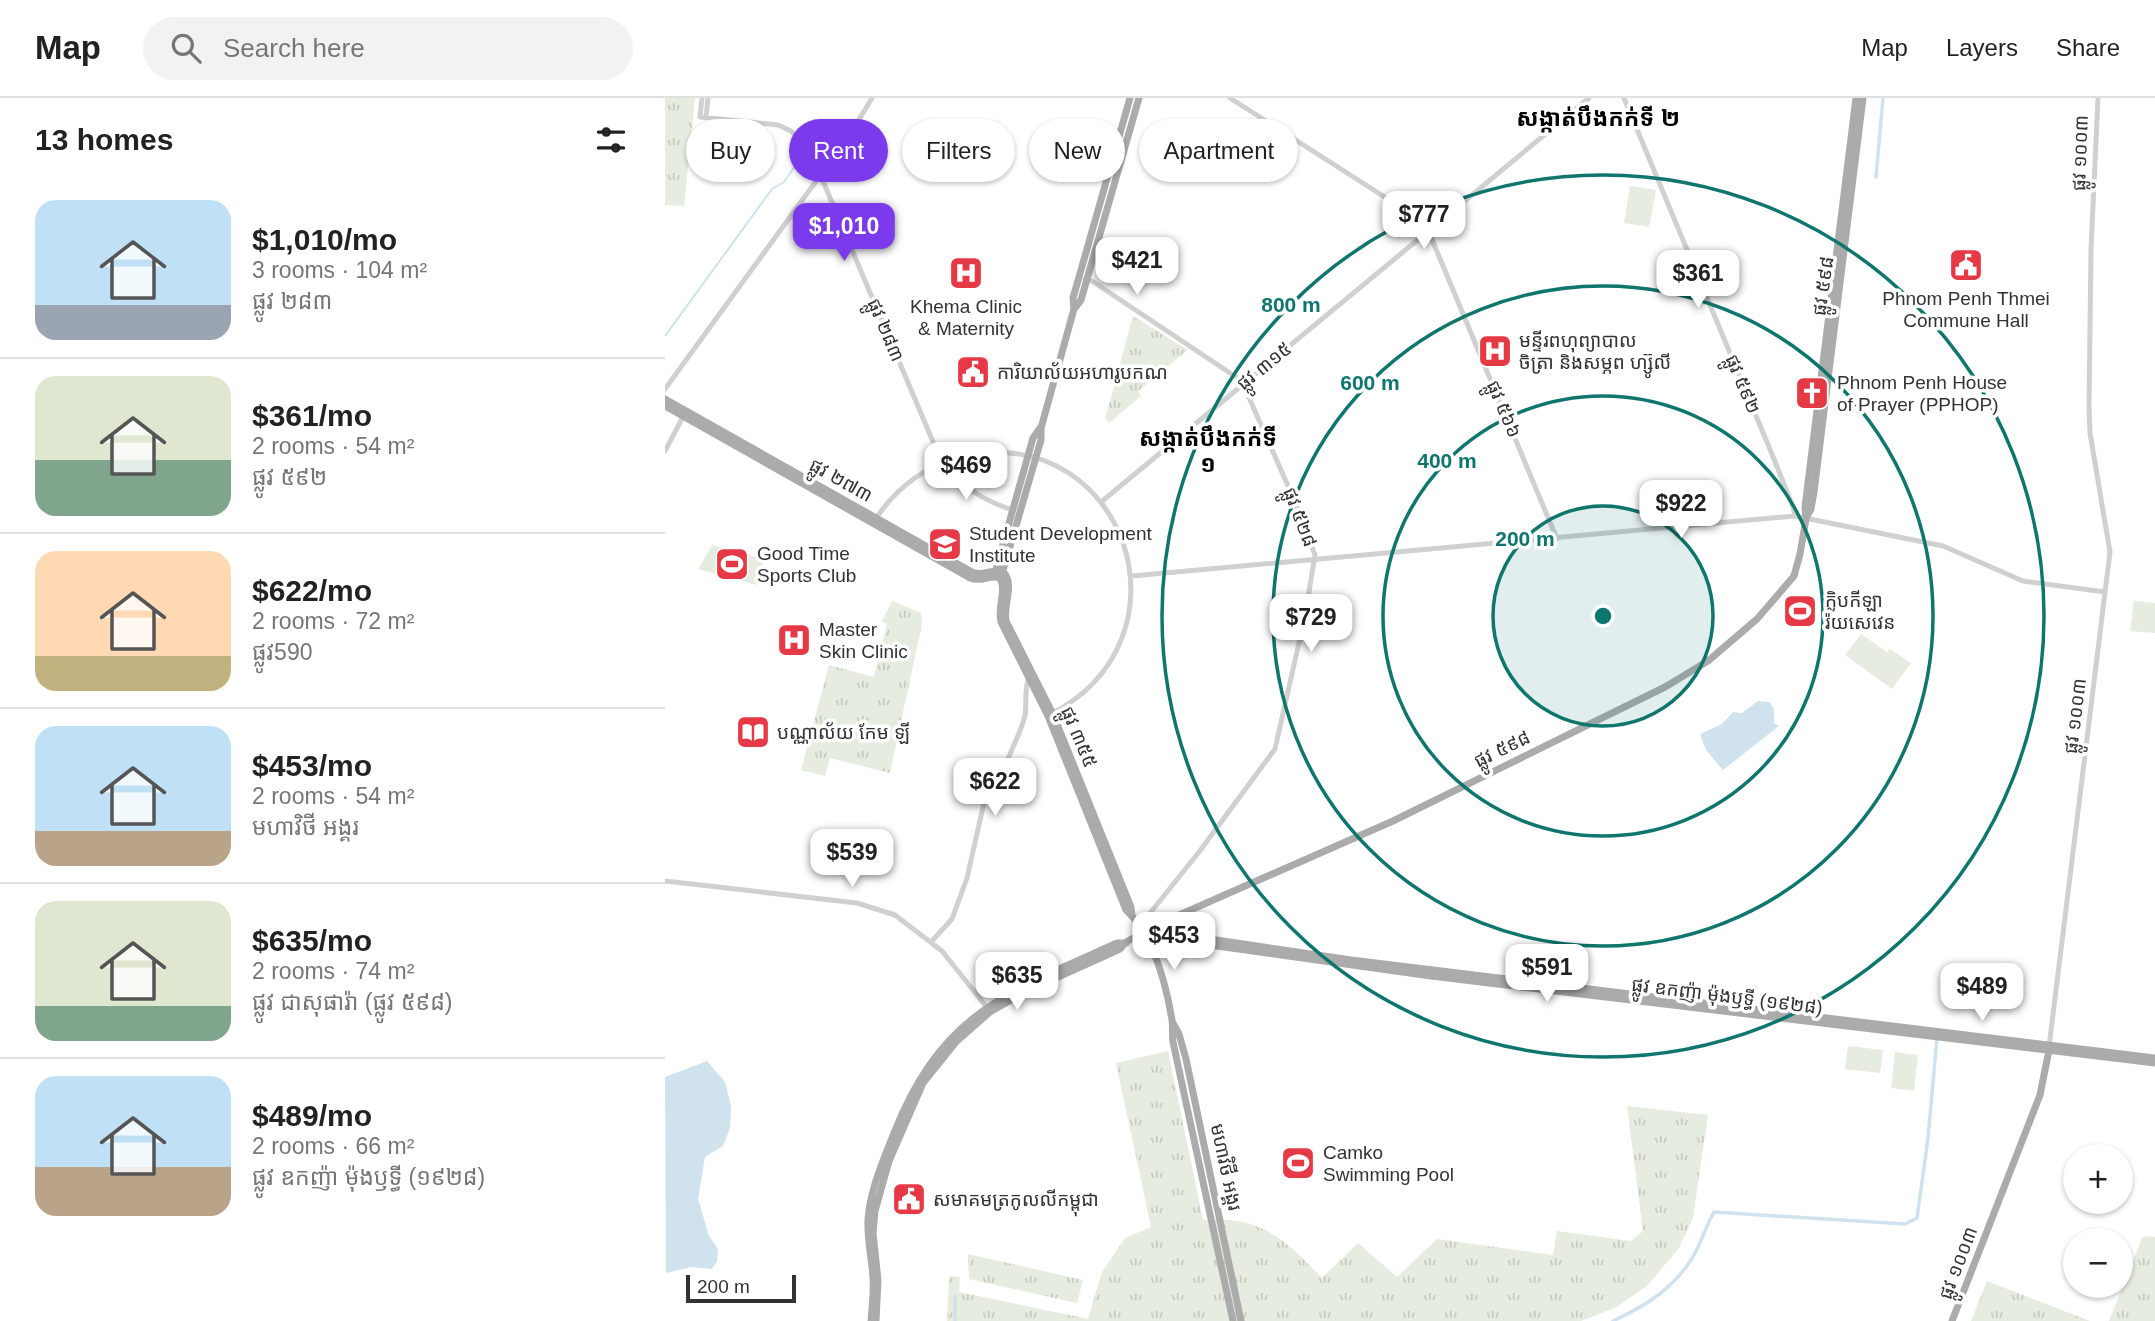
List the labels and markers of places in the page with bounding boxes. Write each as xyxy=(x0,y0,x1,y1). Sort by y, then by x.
pin: $777 xyxy=(1383,192,1465,251)
pin: $1,010 xyxy=(787,204,901,263)
pin: $421 xyxy=(1096,238,1178,297)
public building icon: Phnom Penh Thmei Commune Hall xyxy=(1947,246,1985,284)
pin: $361 xyxy=(1657,250,1739,310)
hospital icon: Khema Clinic & Maternity xyxy=(947,254,985,292)
place label: Phnom Penh Thmei Commune Hall xyxy=(1882,288,2050,331)
place label: Khema Clinic & Maternity xyxy=(910,296,1022,339)
place label: មន្ទីរពហុព្យាបាល ចិត្រា និងសម្ភព ហ្ស៊ូលី xyxy=(1519,330,1671,378)
hospital icon: មន្ទីរពហុព្យាបាល ចិត្រា និងសម្ភព ហ្ស៊ូលី xyxy=(1476,332,1514,370)
public building icon: ការិយាល័យអហារូបកណ xyxy=(954,353,992,391)
place label: ការិយាល័យអហារូបកណ xyxy=(997,362,1168,384)
place label: Phnom Penh House of Prayer (PPHOP) xyxy=(1837,372,2007,415)
church icon: Phnom Penh House of Prayer (PPHOP) xyxy=(1793,374,1831,412)
pin: $469 xyxy=(925,442,1007,502)
pin: $922 xyxy=(1640,480,1722,540)
place label: Student Development Institute xyxy=(969,523,1152,566)
school or university icon: Student Development Institute xyxy=(926,525,964,563)
place label: Good Time Sports Club xyxy=(757,543,856,586)
sports icon: Good Time Sports Club xyxy=(713,545,751,583)
place label: ក្លិបកីឡា រ៉យសេវេន xyxy=(1825,590,1895,633)
sports icon: ក្លិបកីឡា រ៉យសេវេន xyxy=(1781,592,1819,630)
pin: $729 xyxy=(1270,594,1352,654)
centre of rings xyxy=(1591,604,1615,628)
place label: Master Skin Clinic xyxy=(819,619,908,662)
hospital icon: Master Skin Clinic xyxy=(775,621,813,659)
library icon: បណ្ណាល័យ កែម ឡី xyxy=(734,713,772,751)
place label: បណ្ណាល័យ កែម ឡី xyxy=(777,722,910,744)
pin: $622 xyxy=(954,758,1036,818)
pin: $539 xyxy=(811,830,893,889)
pin: $453 xyxy=(1133,912,1215,972)
pin: $591 xyxy=(1506,944,1588,1004)
pin: $635 xyxy=(976,953,1058,1012)
pin: $489 xyxy=(1941,964,2023,1023)
place label: Camko Swimming Pool xyxy=(1323,1142,1454,1185)
sports icon: Camko Swimming Pool xyxy=(1279,1144,1317,1182)
public building icon: សមាគមត្រកូលលីកម្ពុជា xyxy=(890,1180,928,1218)
place label: សមាគមត្រកូលលីកម្ពុជា xyxy=(933,1189,1099,1217)

